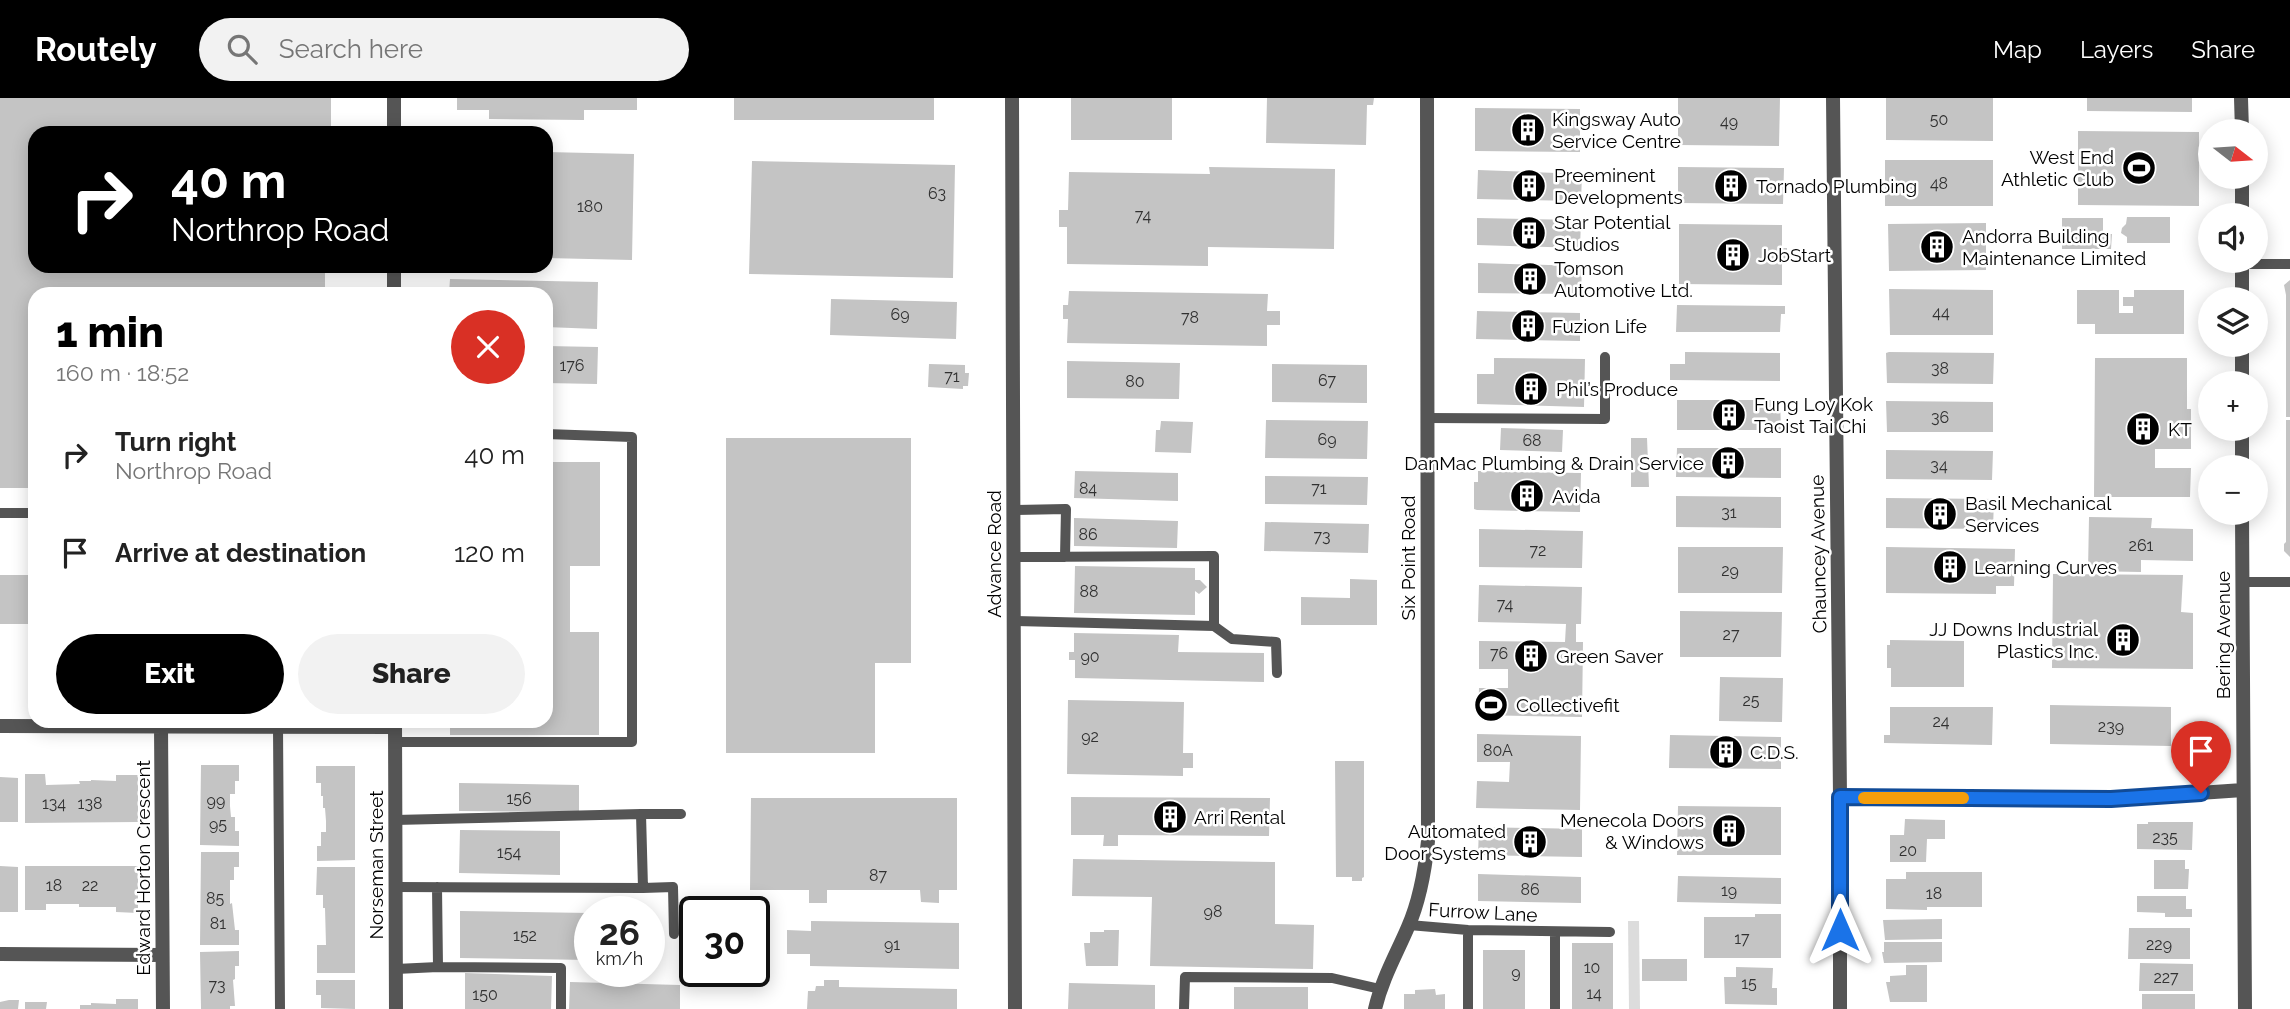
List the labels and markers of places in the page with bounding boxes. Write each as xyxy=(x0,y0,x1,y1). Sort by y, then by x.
place label: Kingsway Auto Service Centre xyxy=(1552,108,1681,152)
building icon: Kingsway Auto Service Centre xyxy=(1509,111,1547,149)
place label: West End Athletic Club xyxy=(2001,146,2114,190)
sports icon: West End Athletic Club xyxy=(2120,149,2158,187)
place label: Preeminent Developments xyxy=(1554,164,1683,208)
building icon: Preeminent Developments xyxy=(1510,167,1548,205)
building icon: Tornado Plumbing xyxy=(1712,167,1750,205)
place label: Tornado Plumbing xyxy=(1756,175,1917,197)
place label: Star Potential Studios xyxy=(1554,211,1671,255)
building icon: Star Potential Studios xyxy=(1510,214,1548,252)
place label: Andorra Building Maintenance Limited xyxy=(1962,225,2146,269)
building icon: Andorra Building Maintenance Limited xyxy=(1918,228,1956,266)
building icon: JobStart xyxy=(1714,236,1752,274)
place label: JobStart xyxy=(1758,244,1832,266)
place label: Tomson Automotive Ltd. xyxy=(1554,257,1693,301)
building icon: Tomson Automotive Ltd. xyxy=(1511,260,1549,298)
building icon: Fuzion Life xyxy=(1509,307,1547,345)
place label: Fuzion Life xyxy=(1552,315,1647,337)
building icon: Phil’s Produce xyxy=(1512,370,1550,408)
place label: Phil’s Produce xyxy=(1556,378,1678,400)
place label: Fung Loy Kok Taoist Tai Chi xyxy=(1754,393,1873,437)
building icon: Fung Loy Kok Taoist Tai Chi xyxy=(1710,396,1748,434)
building icon: KT xyxy=(2124,410,2162,448)
place label: KT xyxy=(2168,418,2192,440)
building icon: DanMac Plumbing & Drain Service xyxy=(1709,444,1747,482)
place label: DanMac Plumbing & Drain Service xyxy=(1404,452,1704,474)
building icon: Avida xyxy=(1508,477,1546,515)
place label: Avida xyxy=(1552,485,1601,507)
place label: Basil Mechanical Services xyxy=(1965,492,2112,536)
building icon: Basil Mechanical Services xyxy=(1921,495,1959,533)
building icon: Learning Curves xyxy=(1931,548,1969,586)
place label: Learning Curves xyxy=(1974,556,2117,578)
place label: JJ Downs Industrial Plastics Inc. xyxy=(1929,618,2099,662)
building icon: JJ Downs Industrial Plastics Inc. xyxy=(2104,621,2142,659)
building icon: Green Saver xyxy=(1512,637,1550,675)
place label: Green Saver xyxy=(1556,645,1664,667)
sports icon: Collectivefit xyxy=(1472,686,1510,724)
place label: Collectivefit xyxy=(1516,694,1620,716)
pin xyxy=(2171,721,2231,793)
building icon: C.D.S. xyxy=(1707,733,1745,771)
place label: C.D.S. xyxy=(1750,741,1799,763)
building icon: Arri Rental xyxy=(1151,798,1189,836)
place label: Arri Rental xyxy=(1194,806,1286,828)
place label: Menecola Doors & Windows xyxy=(1560,809,1704,853)
building icon: Menecola Doors & Windows xyxy=(1710,812,1748,850)
place label: Automated Door Systems xyxy=(1384,820,1506,864)
building icon: Automated Door Systems xyxy=(1511,823,1549,861)

